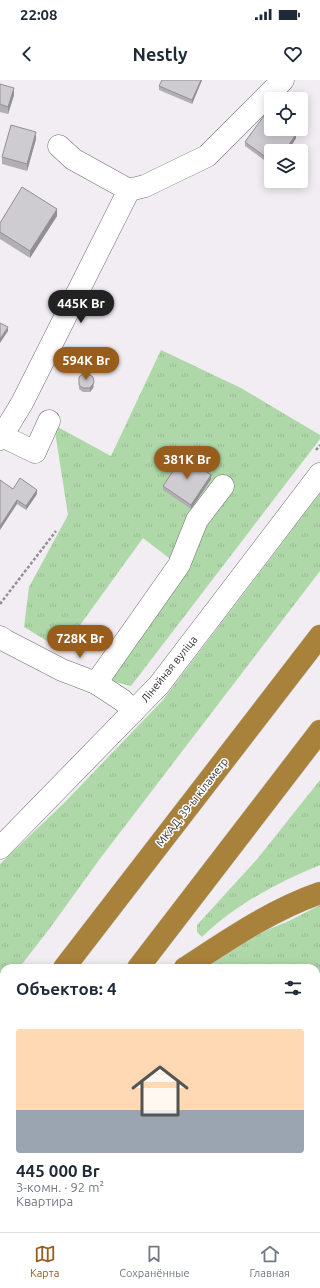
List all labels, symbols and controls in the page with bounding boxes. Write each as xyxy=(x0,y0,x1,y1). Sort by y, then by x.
text: 22:08 xyxy=(20,6,58,23)
icon: back xyxy=(16,43,38,65)
icon: heart xyxy=(282,43,304,65)
text: Nestly xyxy=(133,44,187,64)
map controls xyxy=(264,92,308,188)
button: locate xyxy=(264,92,308,136)
button: layers xyxy=(264,144,308,188)
pin: 445K Br xyxy=(44,290,118,324)
text: 445K Br xyxy=(57,296,105,310)
pin: 594K Br xyxy=(49,347,123,381)
text: 594K Br xyxy=(62,353,110,367)
pin: 381K Br xyxy=(150,446,224,480)
text: 381K Br xyxy=(163,452,211,466)
pin: 728K Br xyxy=(43,625,117,659)
text: 728K Br xyxy=(56,631,104,645)
street label: Лінейная вуліца xyxy=(138,633,200,705)
street label: МКАД, 39-ы кіламетр xyxy=(154,755,230,849)
icon: filters xyxy=(282,977,304,999)
text: Объектов: 4 xyxy=(16,979,116,998)
icon: home xyxy=(124,1055,196,1127)
text: 445 000 Br xyxy=(16,1161,100,1180)
text: 3-комн. · 92 m² xyxy=(16,1180,104,1194)
text: Квартира xyxy=(16,1194,73,1208)
tab: Карта xyxy=(30,1243,59,1279)
tab: Сохранённые xyxy=(119,1243,190,1279)
tab: Главная xyxy=(249,1243,290,1279)

